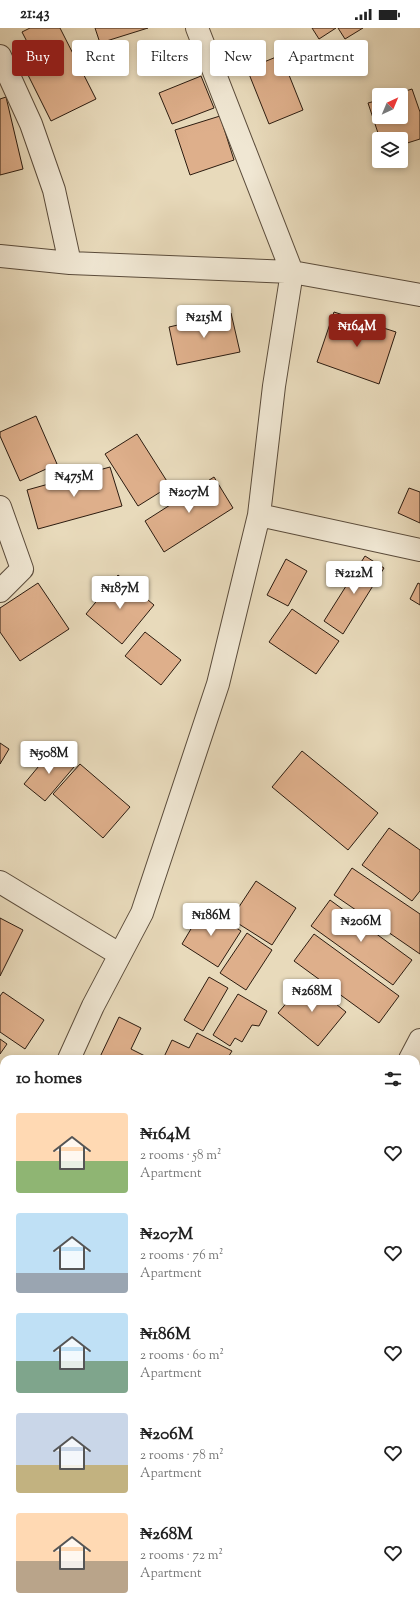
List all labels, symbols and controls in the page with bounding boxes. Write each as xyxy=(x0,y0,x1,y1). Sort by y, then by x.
text: 21:43 xyxy=(20,4,50,25)
chip: Buy xyxy=(12,40,64,76)
chip: Rent xyxy=(72,40,129,76)
chip: Filters xyxy=(137,40,202,76)
chip: New xyxy=(210,40,266,76)
chip: Apartment xyxy=(274,40,368,76)
north arrow xyxy=(372,88,408,124)
map controls xyxy=(372,88,408,168)
button: layers xyxy=(372,132,408,168)
pin: ₦215M xyxy=(176,305,232,339)
text: ₦215M xyxy=(186,309,222,327)
pin: ₦164M xyxy=(329,314,385,348)
text: ₦164M xyxy=(338,318,376,336)
pin: ₦475M xyxy=(46,464,102,498)
text: ₦475M xyxy=(55,468,93,486)
pin: ₦207M xyxy=(161,480,217,514)
text: ₦207M xyxy=(169,484,209,502)
pin: ₦212M xyxy=(326,561,382,595)
text: ₦212M xyxy=(335,565,373,583)
pin: ₦187M xyxy=(92,576,148,610)
text: ₦187M xyxy=(101,580,139,598)
pin: ₦508M xyxy=(21,741,77,775)
text: ₦508M xyxy=(29,745,69,763)
pin: ₦186M xyxy=(183,903,239,937)
text: ₦186M xyxy=(192,907,230,925)
pin: ₦206M xyxy=(333,909,389,943)
text: ₦206M xyxy=(341,913,381,931)
pin: ₦268M xyxy=(284,979,340,1013)
text: ₦268M xyxy=(292,983,332,1001)
text: 10 homes xyxy=(16,1067,82,1091)
icon: filters xyxy=(382,1068,404,1090)
text: ₦164M xyxy=(140,1123,190,1147)
icon: home xyxy=(48,1129,96,1177)
icon: heart xyxy=(382,1142,404,1164)
text: 2 rooms · 58 m² xyxy=(140,1147,221,1165)
text: Apartment xyxy=(140,1165,201,1183)
text: ₦207M xyxy=(140,1223,193,1247)
icon: home xyxy=(48,1229,96,1277)
icon: heart xyxy=(382,1242,404,1264)
text: 2 rooms · 76 m² xyxy=(140,1247,224,1265)
text: Apartment xyxy=(140,1265,201,1283)
text: ₦186M xyxy=(140,1323,191,1347)
icon: home xyxy=(48,1329,96,1377)
icon: heart xyxy=(382,1342,404,1364)
text: 2 rooms · 60 m² xyxy=(140,1347,224,1365)
text: Apartment xyxy=(140,1365,201,1383)
text: ₦206M xyxy=(140,1423,193,1447)
icon: home xyxy=(48,1429,96,1477)
icon: heart xyxy=(382,1442,404,1464)
text: 2 rooms · 78 m² xyxy=(140,1447,224,1465)
text: Apartment xyxy=(140,1465,201,1483)
text: ₦268M xyxy=(140,1523,193,1547)
icon: home xyxy=(48,1529,96,1577)
icon: heart xyxy=(382,1542,404,1564)
text: 2 rooms · 72 m² xyxy=(140,1547,223,1565)
text: Apartment xyxy=(140,1565,201,1583)

